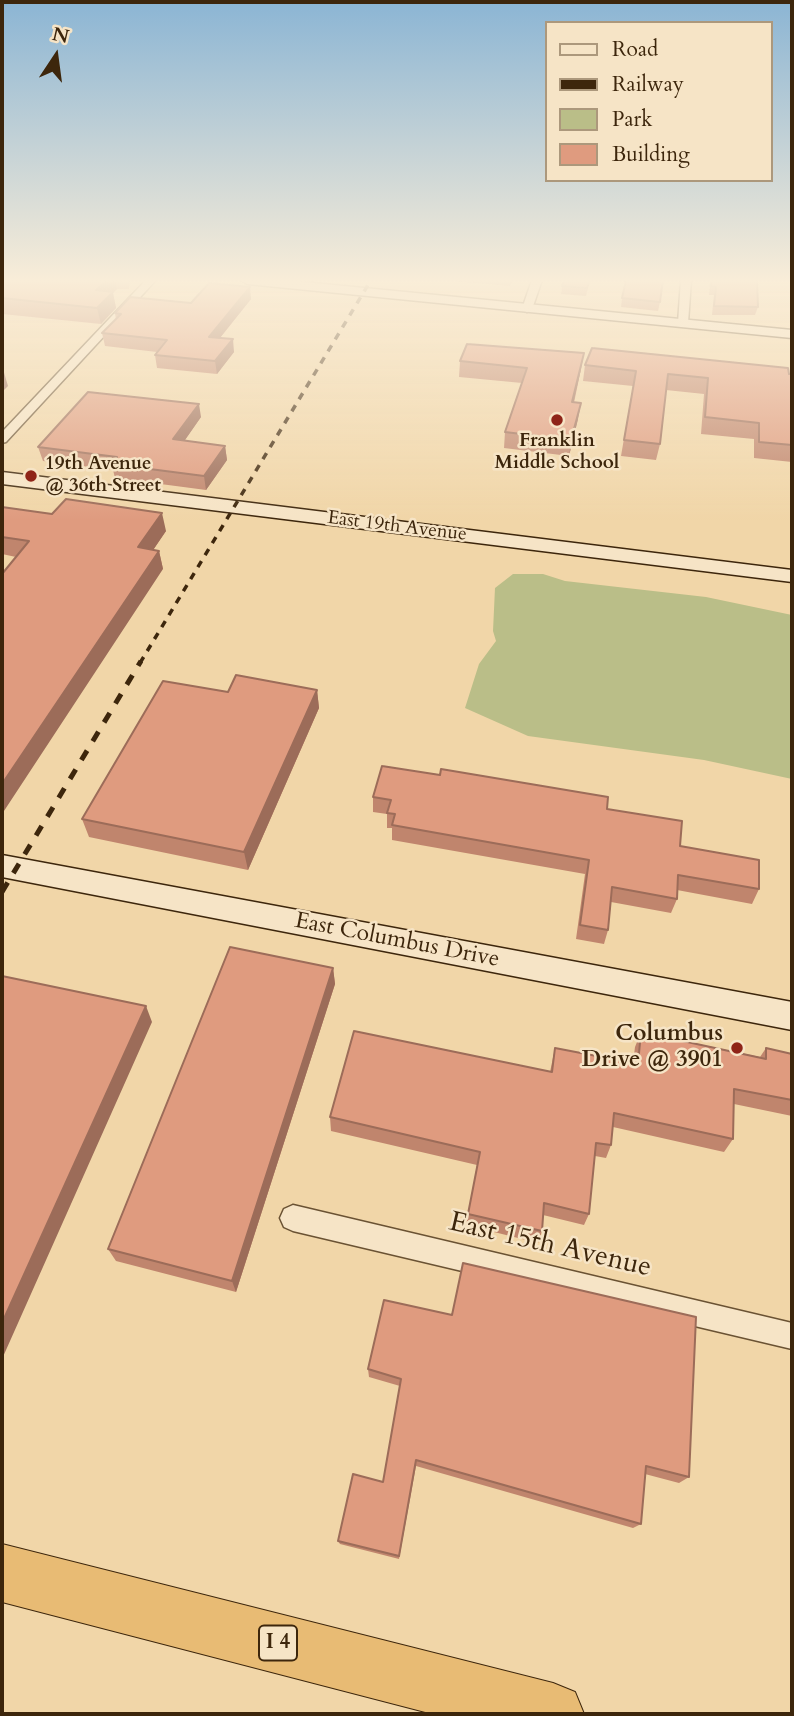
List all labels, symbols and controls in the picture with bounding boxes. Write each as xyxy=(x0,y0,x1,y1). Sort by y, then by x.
north arrow xyxy=(21,21,91,91)
text: N xyxy=(50,21,72,50)
legend xyxy=(546,21,773,182)
text: Road xyxy=(612,35,658,64)
text: Railway xyxy=(612,70,684,99)
text: Park xyxy=(612,105,652,134)
text: Building xyxy=(612,140,690,169)
marker: Franklin Middle School xyxy=(549,412,565,428)
place label: Franklin Middle School xyxy=(495,431,619,475)
place label: 19th Avenue @ 36th Street xyxy=(45,454,161,498)
marker: 19th Avenue @ 36th Street xyxy=(23,468,39,484)
street label: East 19th Avenue xyxy=(326,507,468,547)
street label: East Columbus Drive xyxy=(292,908,502,974)
place label: Columbus Drive @ 3901 xyxy=(582,1021,723,1075)
marker: Columbus Drive @ 3901 xyxy=(729,1040,745,1056)
street label: East 15th Avenue xyxy=(446,1206,654,1286)
road number: I 4 xyxy=(259,1626,297,1660)

